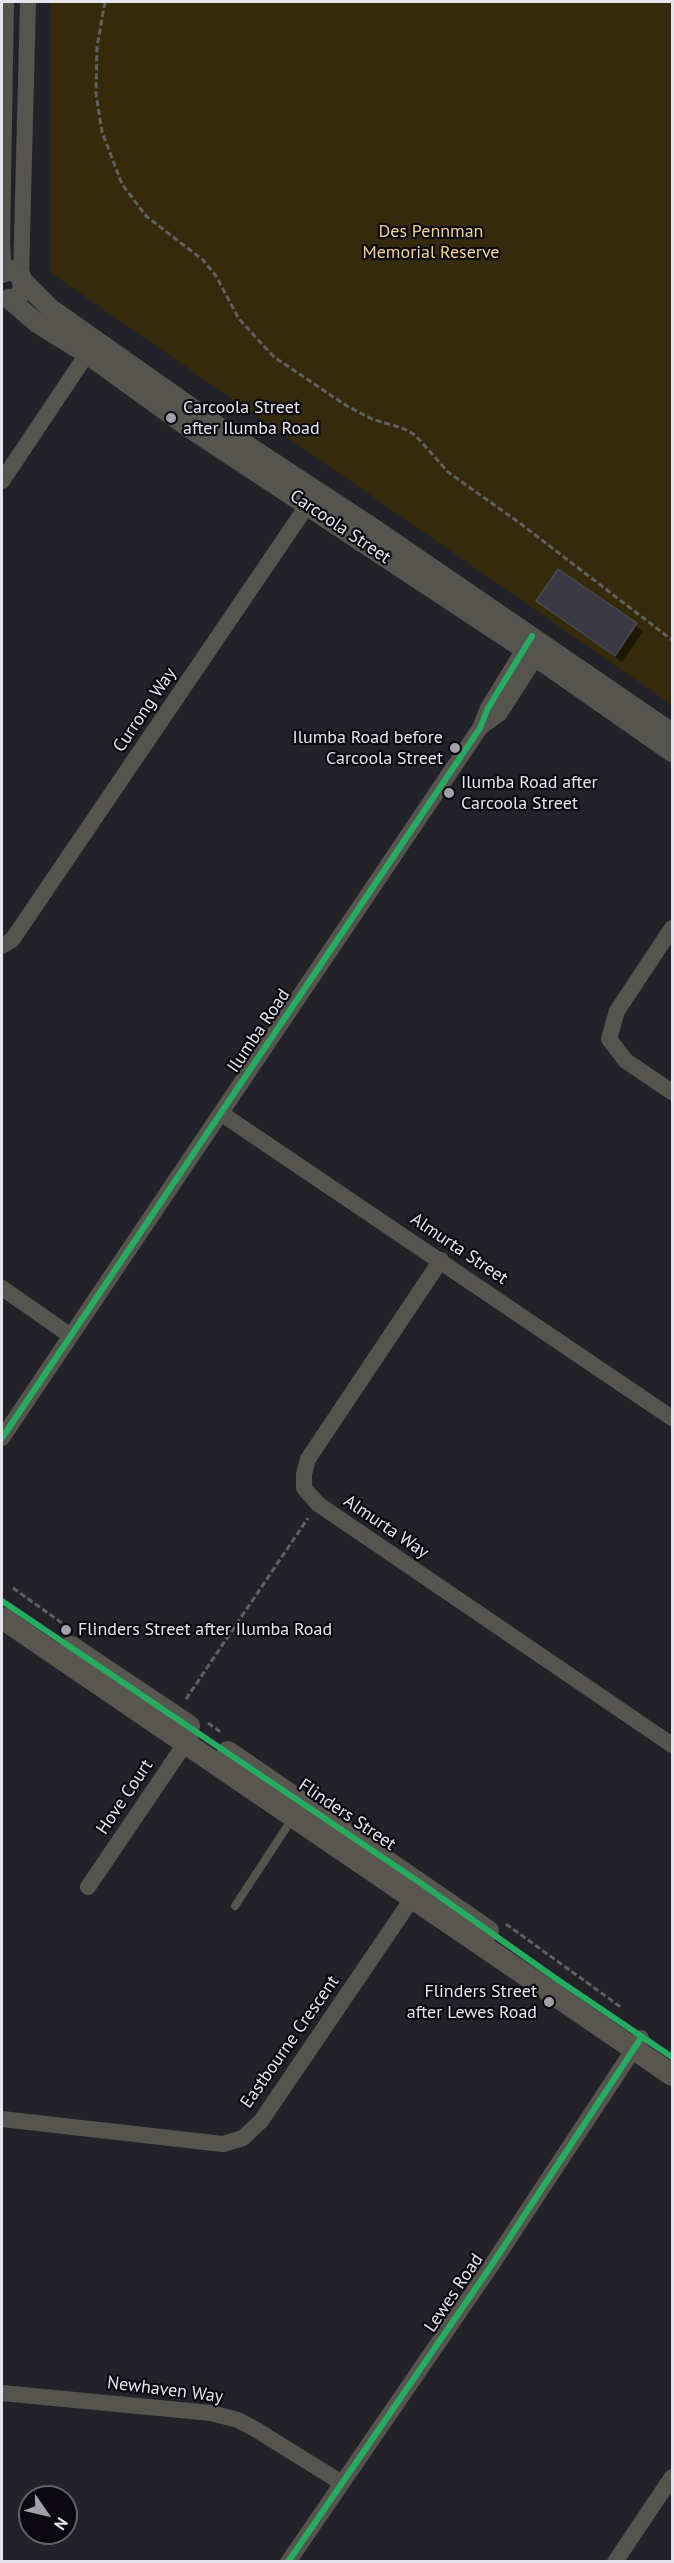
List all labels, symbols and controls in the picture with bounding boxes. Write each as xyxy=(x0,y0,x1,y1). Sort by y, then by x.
park label: Des Pennman Memorial Reserve xyxy=(362,221,500,264)
place label: Carcoola Street after Ilumba Road xyxy=(183,397,320,440)
marker: Carcoola Street after Ilumba Road xyxy=(164,411,178,425)
street label: Carcoola Street xyxy=(285,485,395,569)
street label: Currong Way xyxy=(109,664,181,756)
place label: Ilumba Road before Carcoola Street xyxy=(293,727,443,770)
marker: Ilumba Road before Carcoola Street xyxy=(448,741,462,755)
place label: Ilumba Road after Carcoola Street xyxy=(461,772,598,814)
marker: Ilumba Road after Carcoola Street xyxy=(442,786,456,800)
street label: Ilumba Road xyxy=(223,985,295,1077)
street label: Almurta Street xyxy=(406,1209,512,1289)
street label: Almurta Way xyxy=(339,1491,433,1563)
place label: Flinders Street after Ilumba Road xyxy=(78,1619,332,1641)
marker: Flinders Street after Ilumba Road xyxy=(59,1623,73,1637)
street label: Hove Court xyxy=(92,1755,158,1839)
street label: Flinders Street xyxy=(294,1775,400,1855)
street label: Eastbourne Crescent xyxy=(236,1972,344,2112)
place label: Flinders Street after Lewes Road xyxy=(407,1981,537,2024)
marker: Flinders Street after Lewes Road xyxy=(542,1995,556,2009)
street label: Lewes Road xyxy=(420,2250,488,2336)
street label: Newhaven Way xyxy=(106,2372,224,2408)
north arrow xyxy=(18,2485,78,2545)
text: N xyxy=(50,2514,72,2534)

